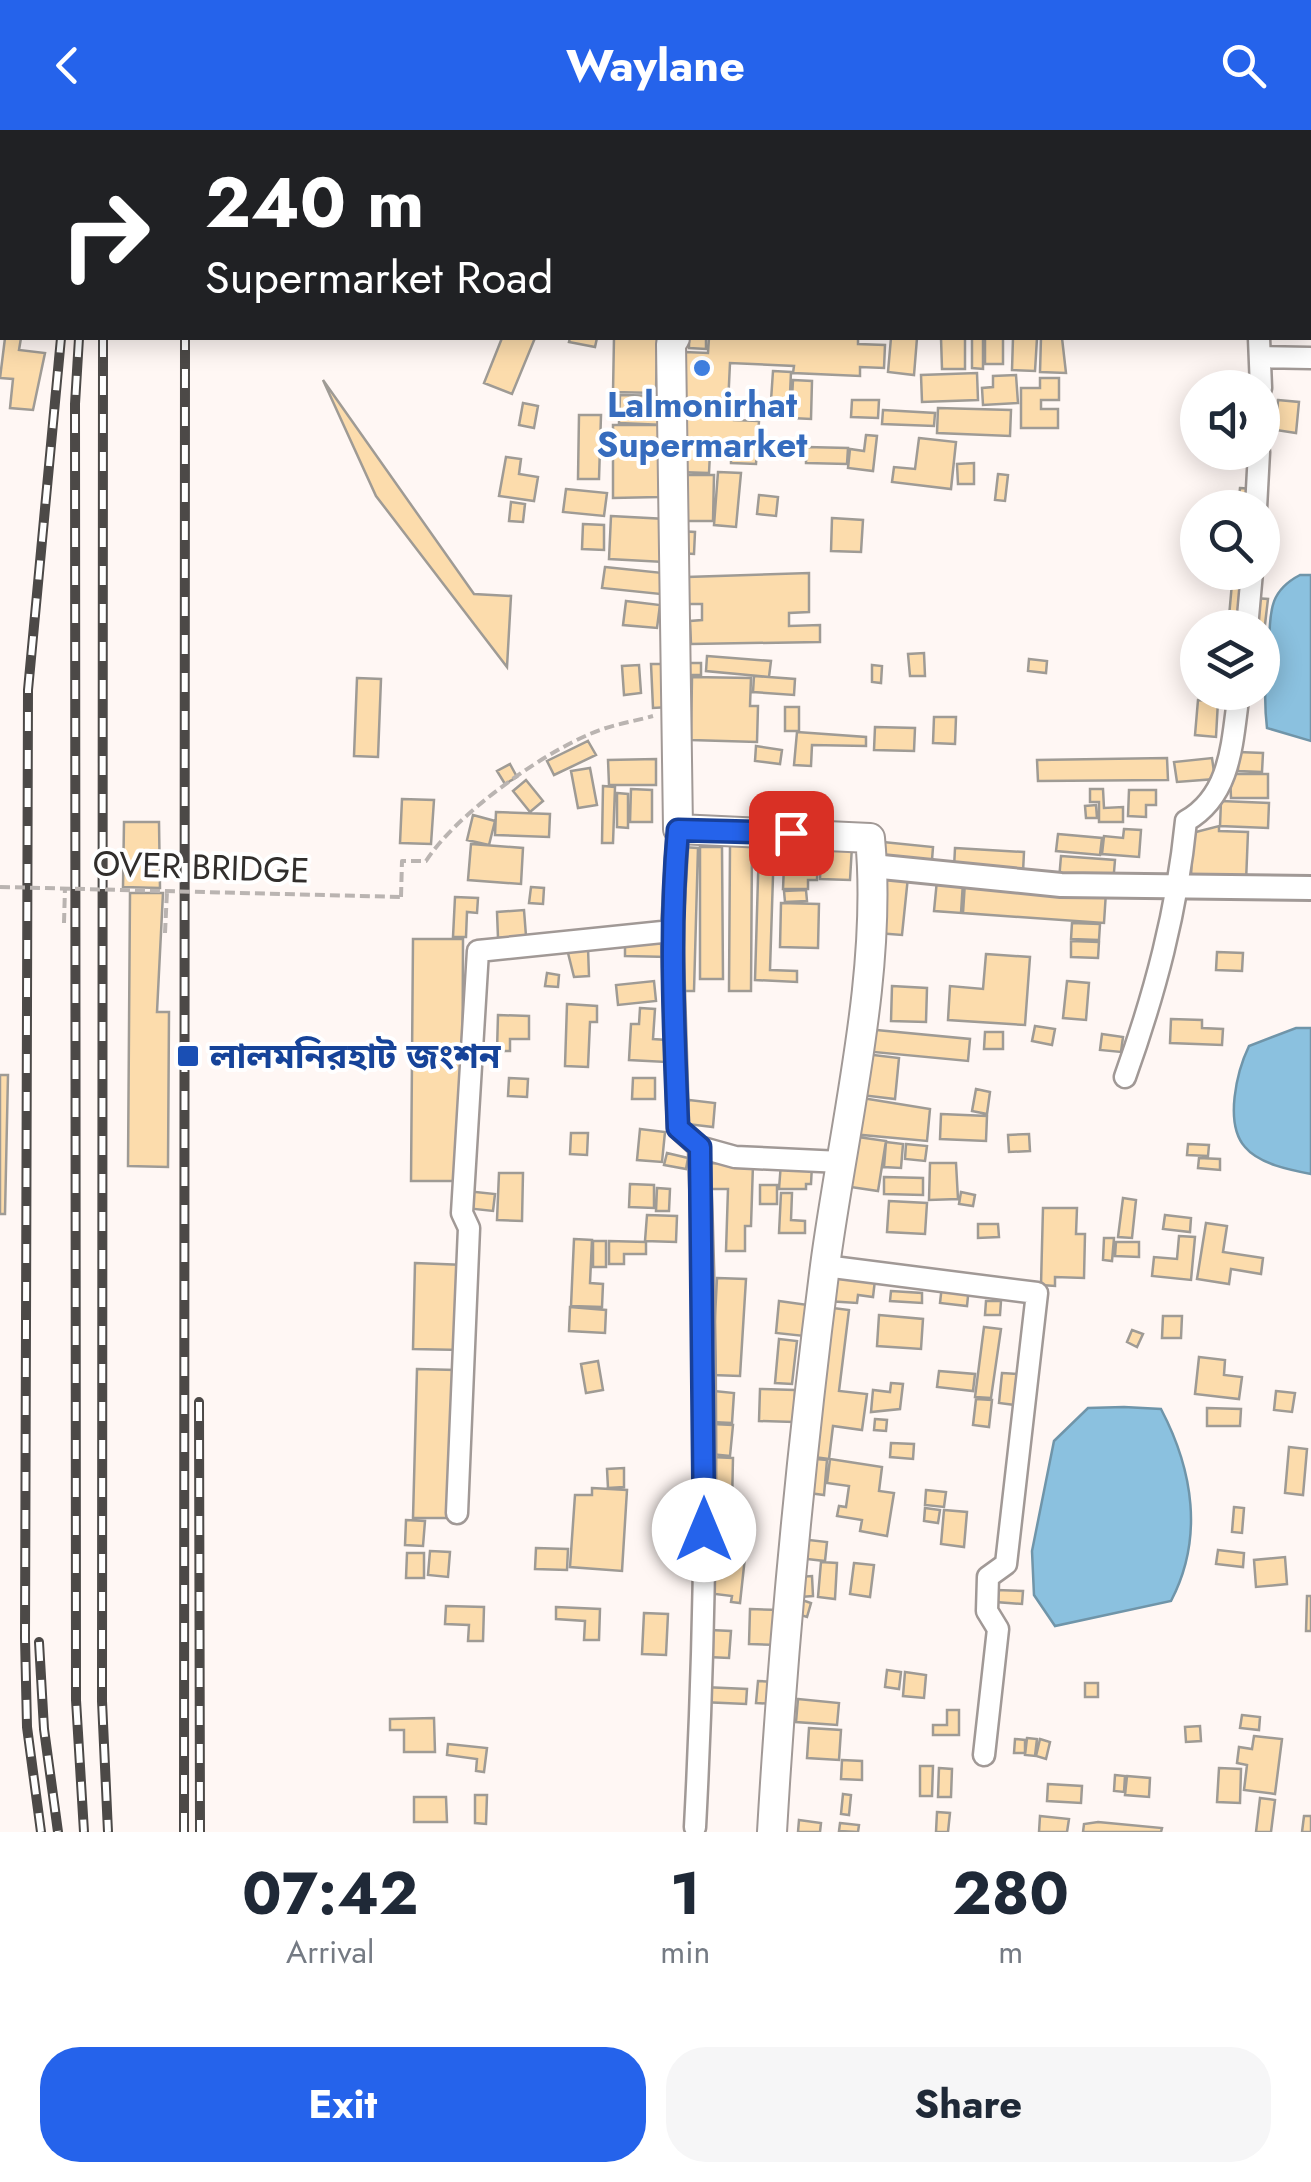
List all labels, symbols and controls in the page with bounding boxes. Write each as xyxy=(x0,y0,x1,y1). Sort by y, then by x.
text: Waylane xyxy=(566,33,745,98)
icon: back xyxy=(40,38,95,93)
icon: search xyxy=(1216,38,1271,93)
text: 240 m xyxy=(205,152,425,253)
icon: right xyxy=(40,170,170,300)
text: Supermarket Road xyxy=(205,245,553,310)
marker: Lalmonirhat Supermarket xyxy=(691,357,713,379)
map controls xyxy=(1180,370,1280,710)
button: sound xyxy=(1180,370,1280,470)
place label: Lalmonirhat Supermarket xyxy=(597,380,807,470)
button: search xyxy=(1180,490,1280,590)
button: layers xyxy=(1180,610,1280,710)
pin xyxy=(749,791,834,876)
icon: arrive xyxy=(764,806,819,861)
street label: OVER BRIDGE xyxy=(92,838,310,896)
place label: লালমনিরহাট জংশন xyxy=(209,1031,502,1081)
marker: লালমনিরহাট জংশন xyxy=(175,1043,201,1069)
position arrow xyxy=(652,1478,756,1582)
text: 07:42 xyxy=(242,1850,418,1937)
text: 1 xyxy=(670,1850,701,1937)
text: 280 xyxy=(952,1850,1069,1937)
text: Arrival xyxy=(286,1929,374,1975)
text: min xyxy=(660,1929,710,1975)
text: m xyxy=(998,1929,1023,1975)
button: Exit xyxy=(40,2047,646,2162)
button: Share xyxy=(666,2047,1271,2162)

